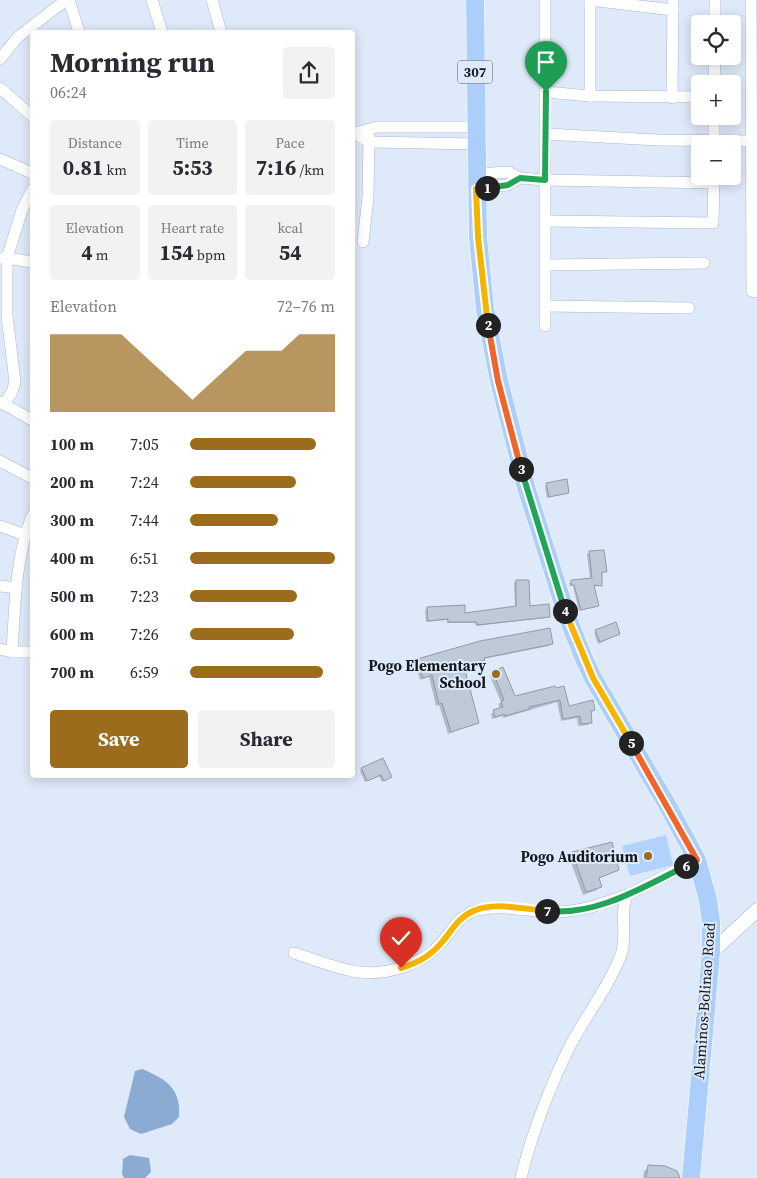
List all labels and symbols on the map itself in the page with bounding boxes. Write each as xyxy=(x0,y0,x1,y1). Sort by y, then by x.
pin xyxy=(525,41,567,92)
road number: 307 xyxy=(458,61,492,84)
pin: 1 xyxy=(474,176,500,200)
pin: 2 xyxy=(476,312,500,338)
pin: 3 xyxy=(508,456,534,482)
pin: 4 xyxy=(552,598,578,624)
place label: Pogo Elementary School xyxy=(368,655,486,693)
marker: Pogo Elementary School xyxy=(490,668,502,680)
pin: 5 xyxy=(618,730,644,756)
place label: Pogo Auditorium xyxy=(521,846,638,867)
marker: Pogo Auditorium xyxy=(642,850,654,862)
pin: 6 xyxy=(674,854,698,878)
pin: 7 xyxy=(534,898,560,924)
pin xyxy=(380,917,422,968)
street label: Alaminos-Bolinao Road xyxy=(688,921,720,1080)

